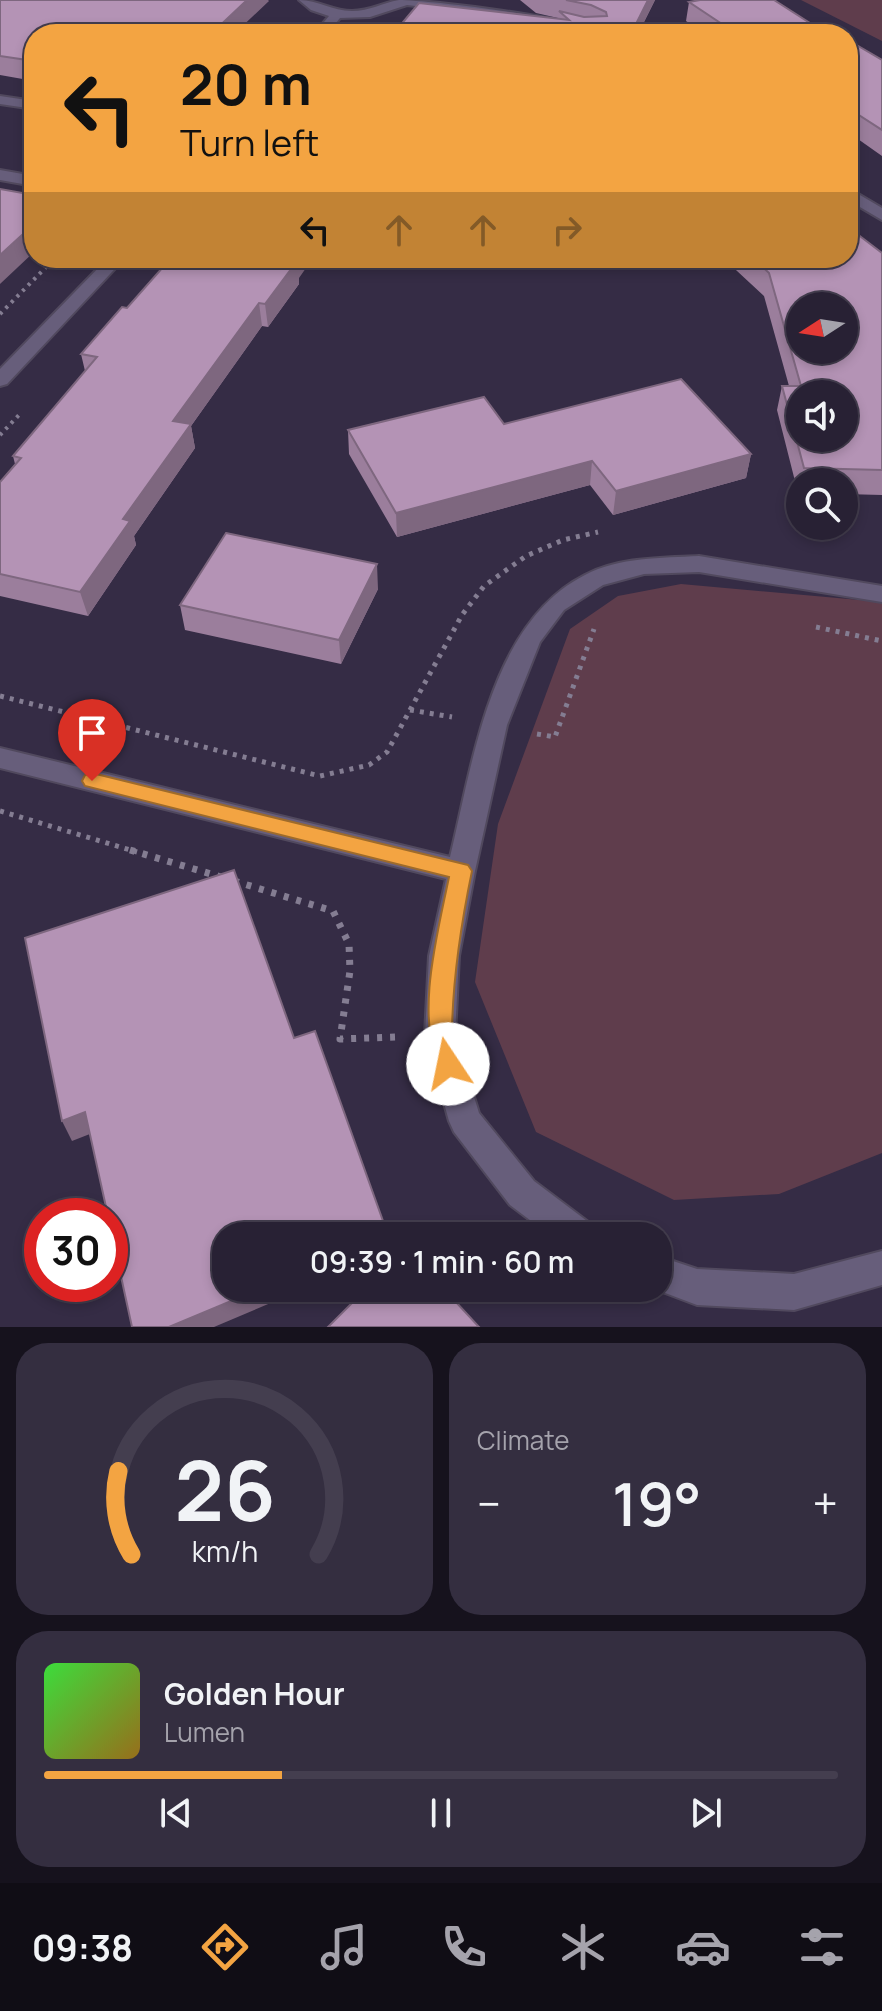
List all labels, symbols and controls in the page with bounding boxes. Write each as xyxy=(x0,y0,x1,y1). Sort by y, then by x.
text: 20 m xyxy=(180,45,312,122)
icon: left xyxy=(48,56,152,160)
text: Turn left xyxy=(180,118,319,167)
icon: left xyxy=(293,208,337,252)
icon: ahead xyxy=(377,208,421,252)
icon: ahead xyxy=(461,208,505,252)
icon: right xyxy=(545,208,589,252)
north arrow xyxy=(786,292,858,364)
map controls xyxy=(786,292,858,540)
button: sound xyxy=(786,380,858,452)
button: search xyxy=(786,468,858,540)
pin xyxy=(58,699,126,781)
icon: arrive xyxy=(70,711,114,755)
position arrow xyxy=(406,1022,490,1106)
speed limit sign: 30 xyxy=(24,1198,128,1302)
text: 09:39 · 1 min · 60 m xyxy=(310,1241,574,1282)
text: Climate xyxy=(477,1422,569,1458)
text: 26 xyxy=(174,1432,275,1546)
text: 19° xyxy=(612,1462,702,1544)
text: − xyxy=(477,1473,501,1533)
text: + xyxy=(813,1473,838,1533)
text: km/h xyxy=(191,1532,258,1571)
text: Golden Hour xyxy=(164,1673,345,1714)
text: Lumen xyxy=(164,1714,245,1750)
icon: previous xyxy=(154,1791,198,1835)
icon: pause xyxy=(419,1791,463,1835)
icon: next xyxy=(684,1791,728,1835)
icon: directions xyxy=(197,1919,253,1975)
icon: music xyxy=(316,1919,372,1975)
icon: phone xyxy=(436,1919,492,1975)
icon: climate xyxy=(555,1919,611,1975)
icon: car xyxy=(675,1919,731,1975)
icon: filters xyxy=(794,1919,850,1975)
text: 09:38 xyxy=(32,1923,133,1972)

